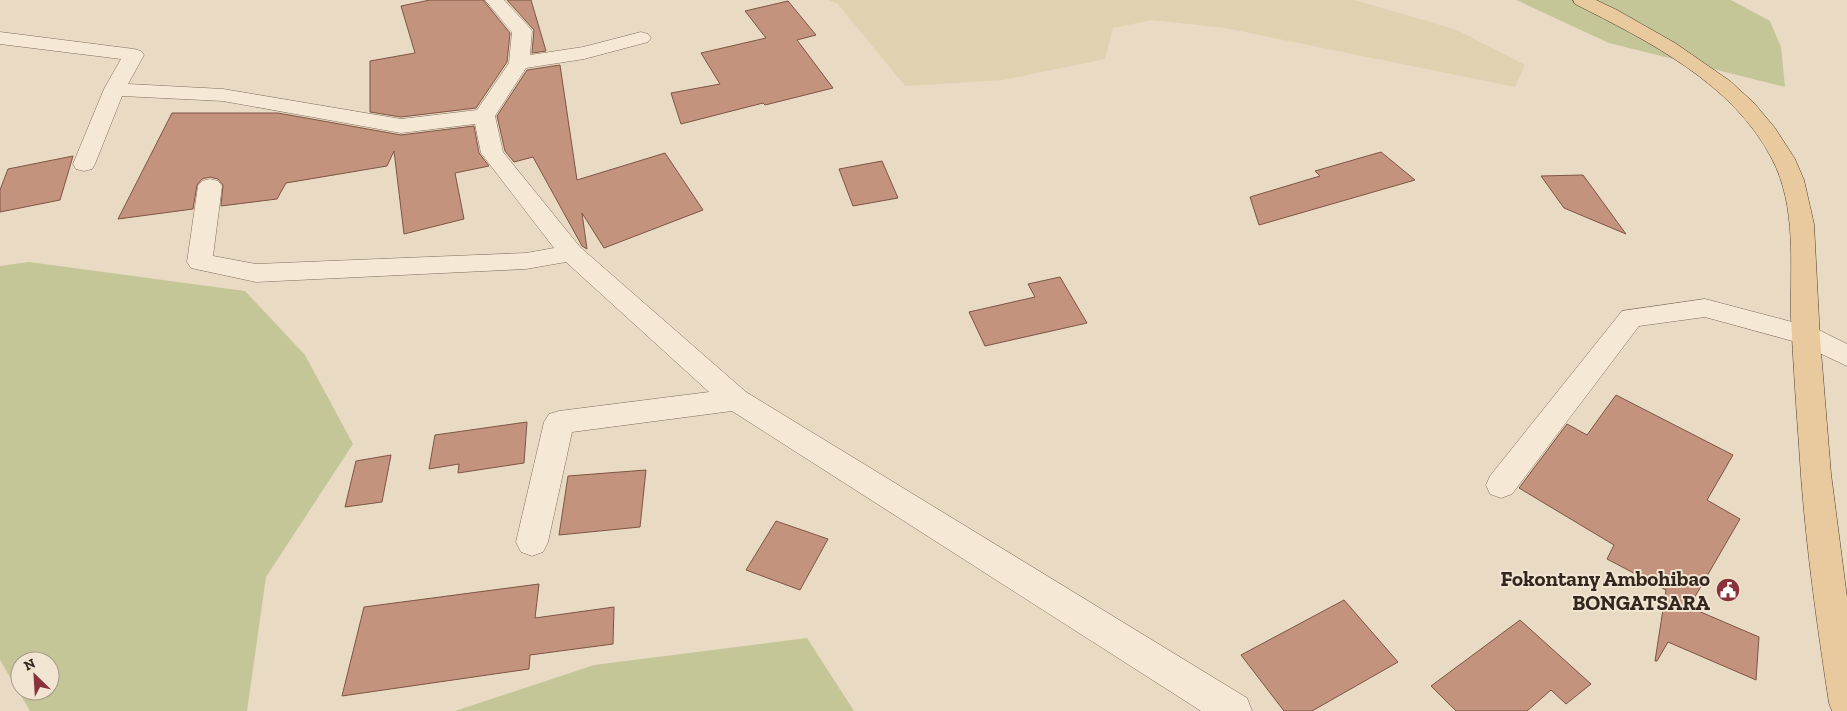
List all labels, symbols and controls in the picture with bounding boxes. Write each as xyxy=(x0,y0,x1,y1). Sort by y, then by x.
place label: Fokontany Ambohibao BONGATSARA xyxy=(1501,566,1711,615)
public building icon: Fokontany Ambohibao BONGATSARA xyxy=(1715,577,1741,603)
north arrow xyxy=(10,651,60,701)
text: N xyxy=(21,655,38,675)

